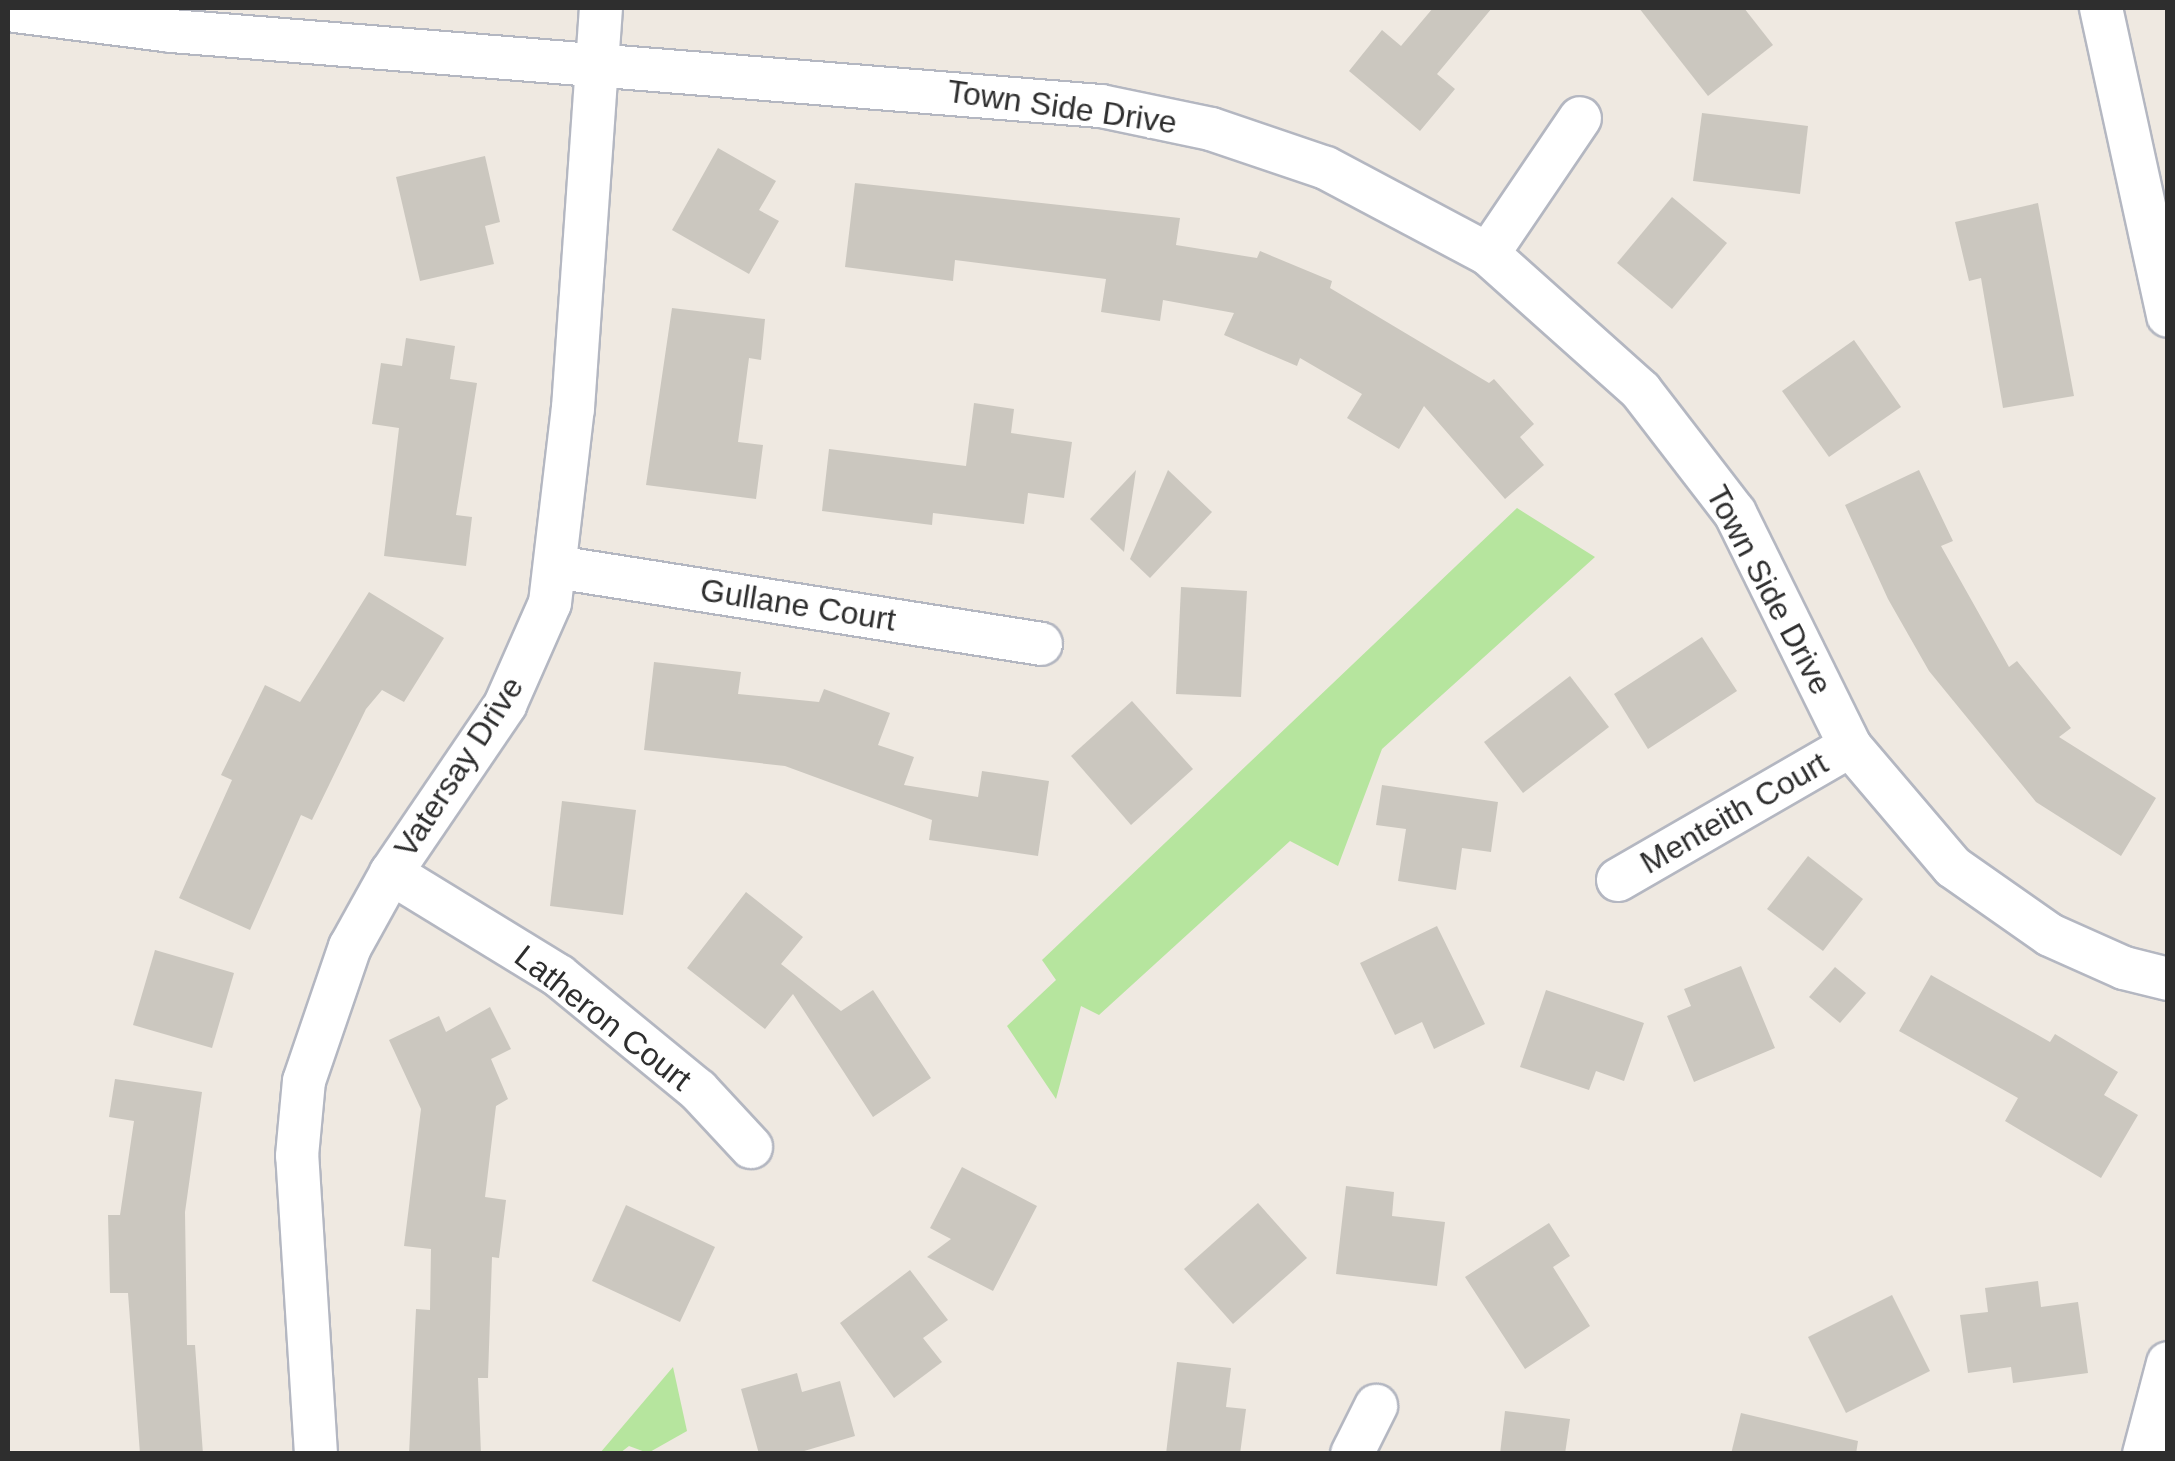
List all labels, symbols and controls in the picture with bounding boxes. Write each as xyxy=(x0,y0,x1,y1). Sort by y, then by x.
street label: Town Side Drive xyxy=(945,72,1179,142)
street label: Town Side Drive xyxy=(1698,479,1840,701)
street label: Gullane Court xyxy=(697,571,899,639)
street label: Vatersay Drive xyxy=(386,670,532,864)
street label: Menteith Court xyxy=(1634,744,1834,882)
street label: Latheron Court xyxy=(507,937,699,1099)

